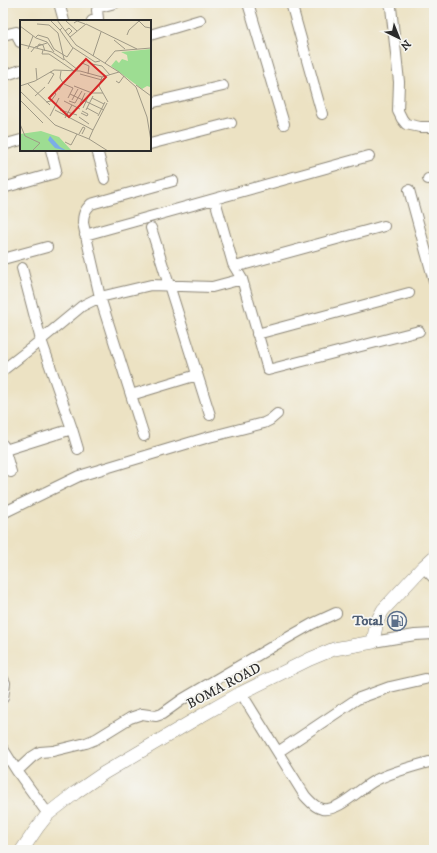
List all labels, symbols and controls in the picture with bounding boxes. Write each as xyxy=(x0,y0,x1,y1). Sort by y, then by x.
north arrow xyxy=(379,18,419,58)
inset map xyxy=(20,20,151,151)
text: N xyxy=(397,36,413,53)
fuel station icon: Total xyxy=(386,610,408,632)
place label: Total xyxy=(351,612,384,630)
street label: BOMA ROAD xyxy=(184,659,264,713)

